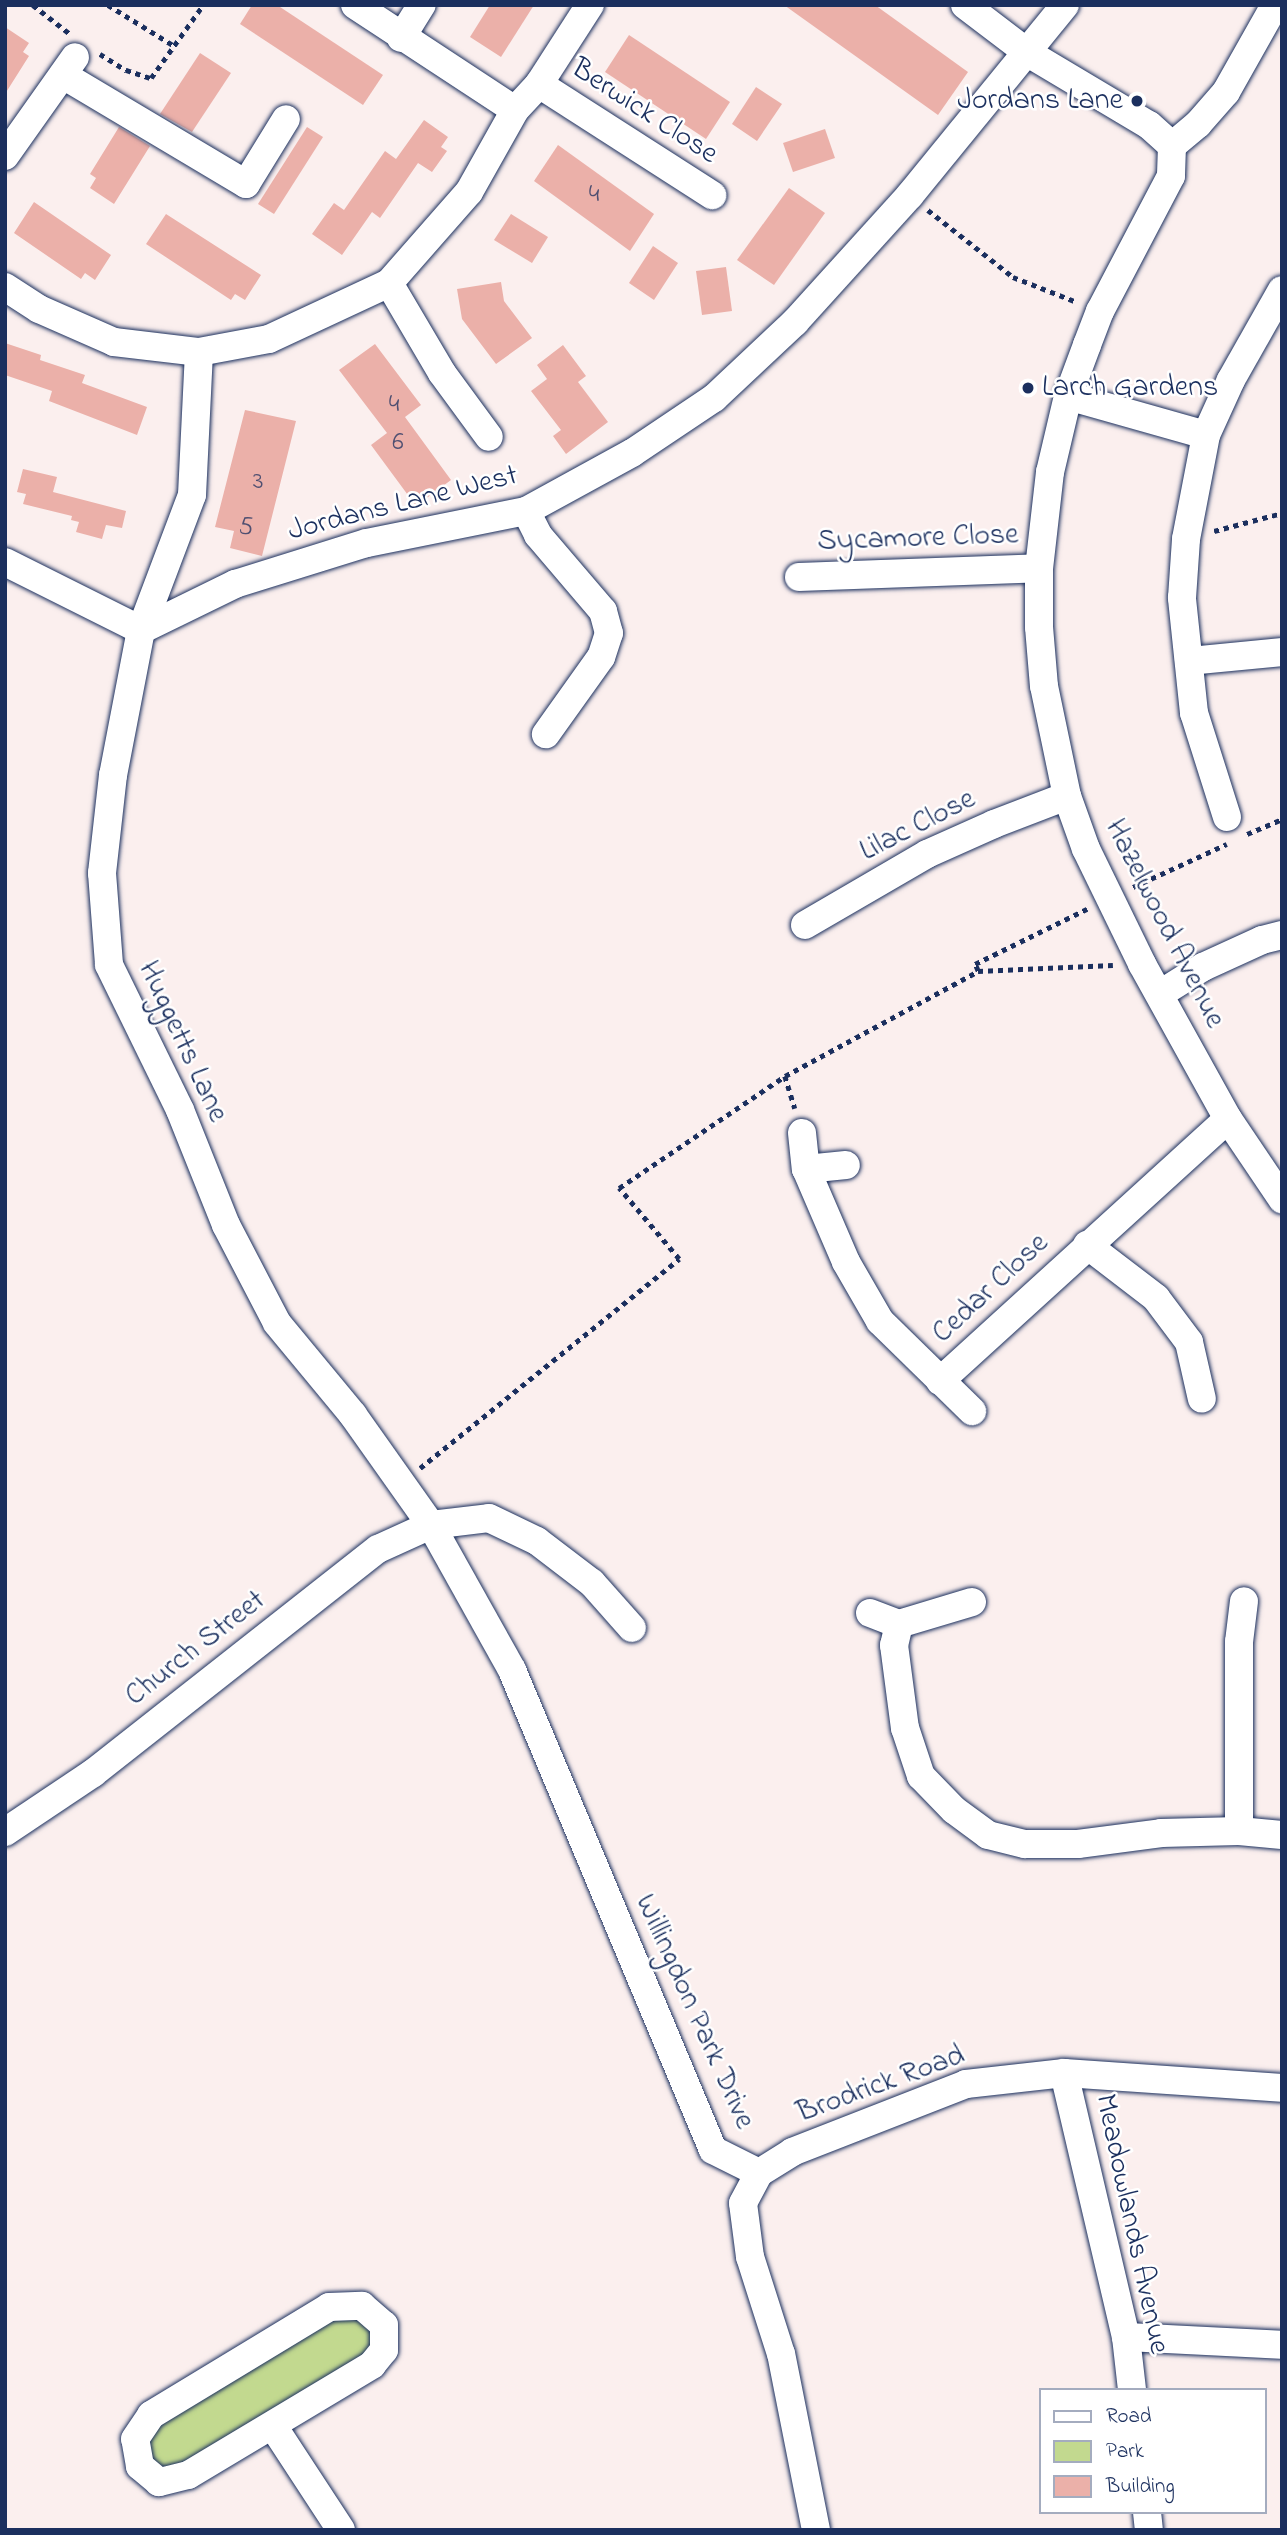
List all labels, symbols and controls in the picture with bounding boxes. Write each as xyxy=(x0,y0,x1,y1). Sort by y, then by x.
street label: Berwick Close xyxy=(564,51,724,173)
place label: Jordans Lane xyxy=(957,83,1123,119)
marker: Jordans Lane xyxy=(1129,93,1145,109)
house number: 4 xyxy=(589,180,599,212)
place label: Larch Gardens xyxy=(1042,370,1218,406)
marker: Larch Gardens xyxy=(1020,380,1036,396)
house number: 4 xyxy=(389,390,399,422)
house number: 6 xyxy=(392,428,404,460)
street label: Jordans Lane West xyxy=(285,458,521,550)
house number: 3 xyxy=(253,467,263,499)
house number: 5 xyxy=(239,513,253,545)
street label: Sycamore Close xyxy=(817,517,1019,561)
street label: Lilac Close xyxy=(854,782,982,870)
street label: Hazelwood Avenue xyxy=(1096,814,1232,1034)
street label: Huggetts Lane xyxy=(129,956,235,1128)
street label: Cedar Close xyxy=(925,1226,1057,1352)
street label: Church Street xyxy=(119,1583,273,1715)
street label: Willingdon Park Drive xyxy=(626,1889,762,2135)
street label: Brodrick Road xyxy=(792,2038,970,2132)
street label: Meadowlands Avenue xyxy=(1086,2091,1176,2357)
legend xyxy=(1038,2388,1266,2514)
text: Road xyxy=(1106,2402,1152,2432)
text: Park xyxy=(1106,2437,1144,2467)
text: Building xyxy=(1106,2472,1175,2502)

